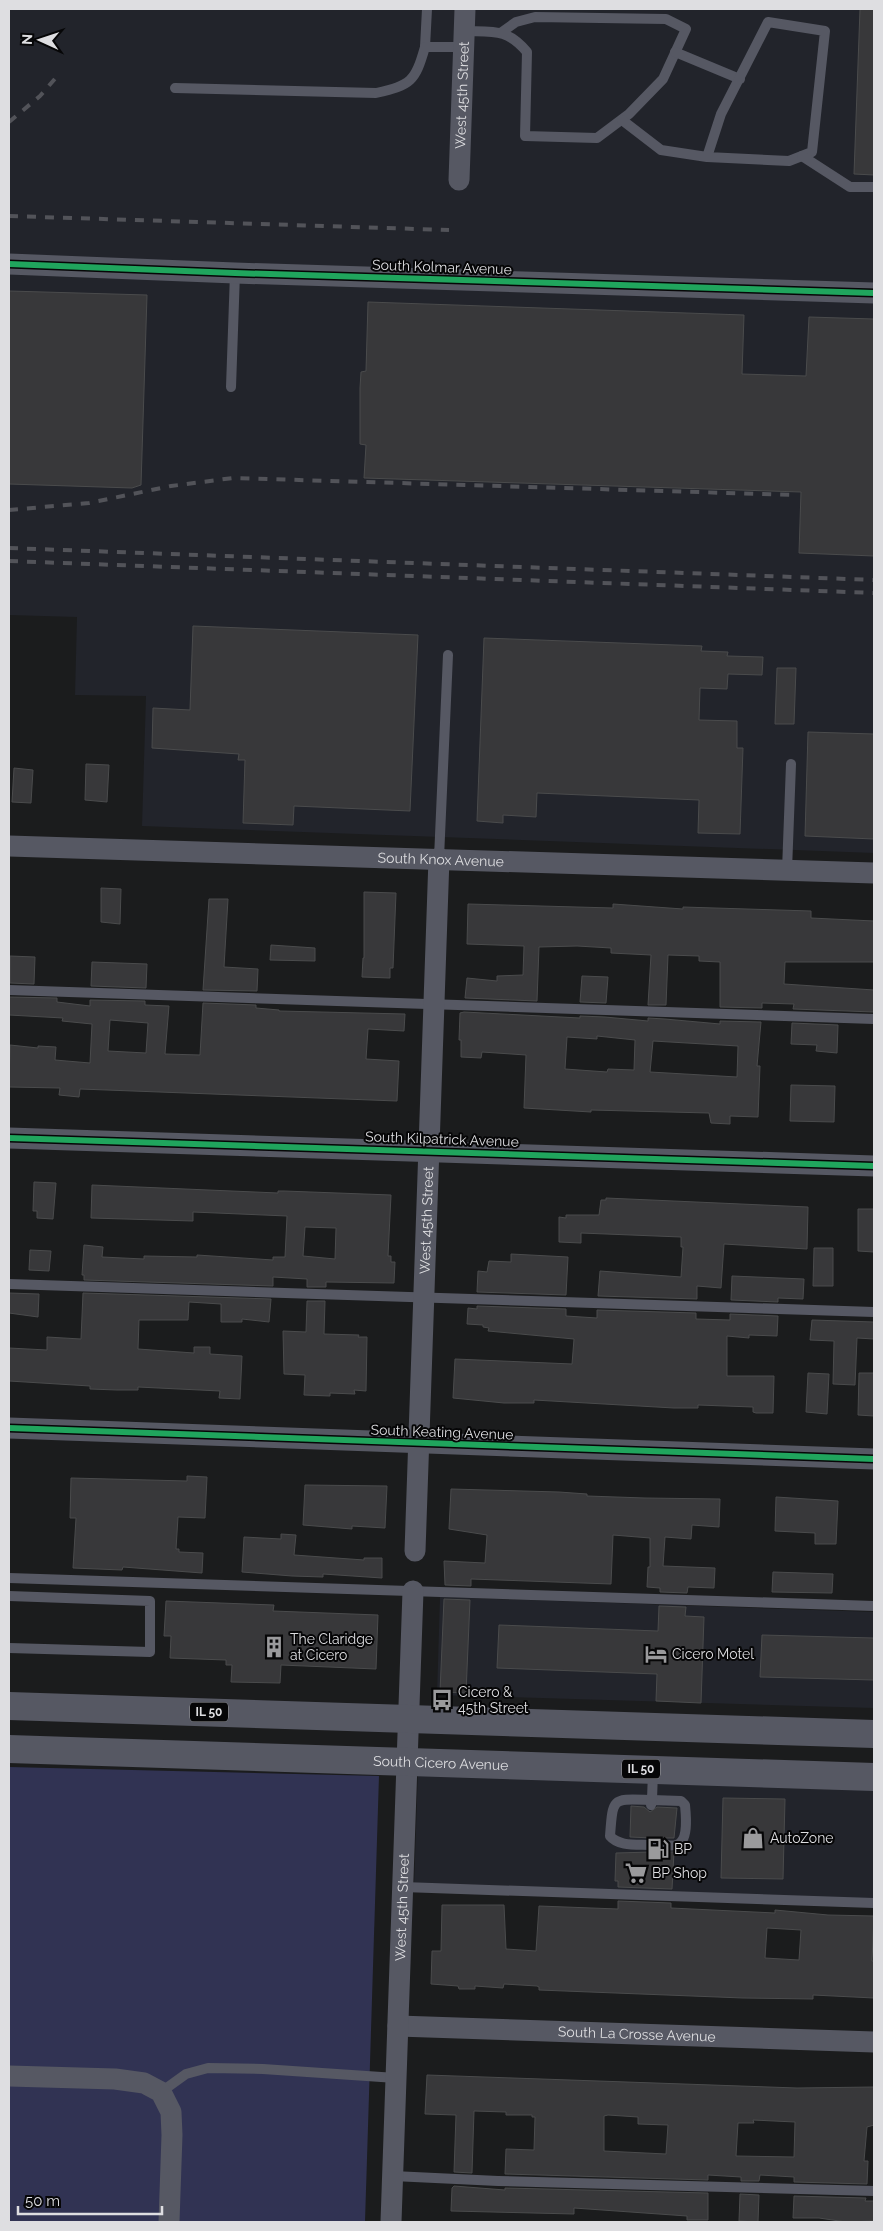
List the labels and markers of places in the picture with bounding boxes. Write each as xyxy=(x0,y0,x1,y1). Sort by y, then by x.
place label: The Claridge at Cicero xyxy=(290,1631,373,1663)
building icon: The Claridge at Cicero xyxy=(261,1634,287,1660)
hotel icon: Cicero Motel xyxy=(643,1641,669,1667)
place label: Cicero Motel xyxy=(672,1646,754,1662)
place label: Cicero & 45th Street xyxy=(458,1684,529,1716)
bus stop icon: Cicero & 45th Street xyxy=(429,1687,455,1713)
shop icon: AutoZone xyxy=(740,1825,766,1851)
place label: AutoZone xyxy=(770,1830,834,1846)
fuel station icon: BP xyxy=(645,1836,671,1862)
place label: BP xyxy=(674,1841,692,1857)
supermarket icon: BP Shop xyxy=(623,1860,649,1886)
place label: BP Shop xyxy=(652,1865,707,1881)

